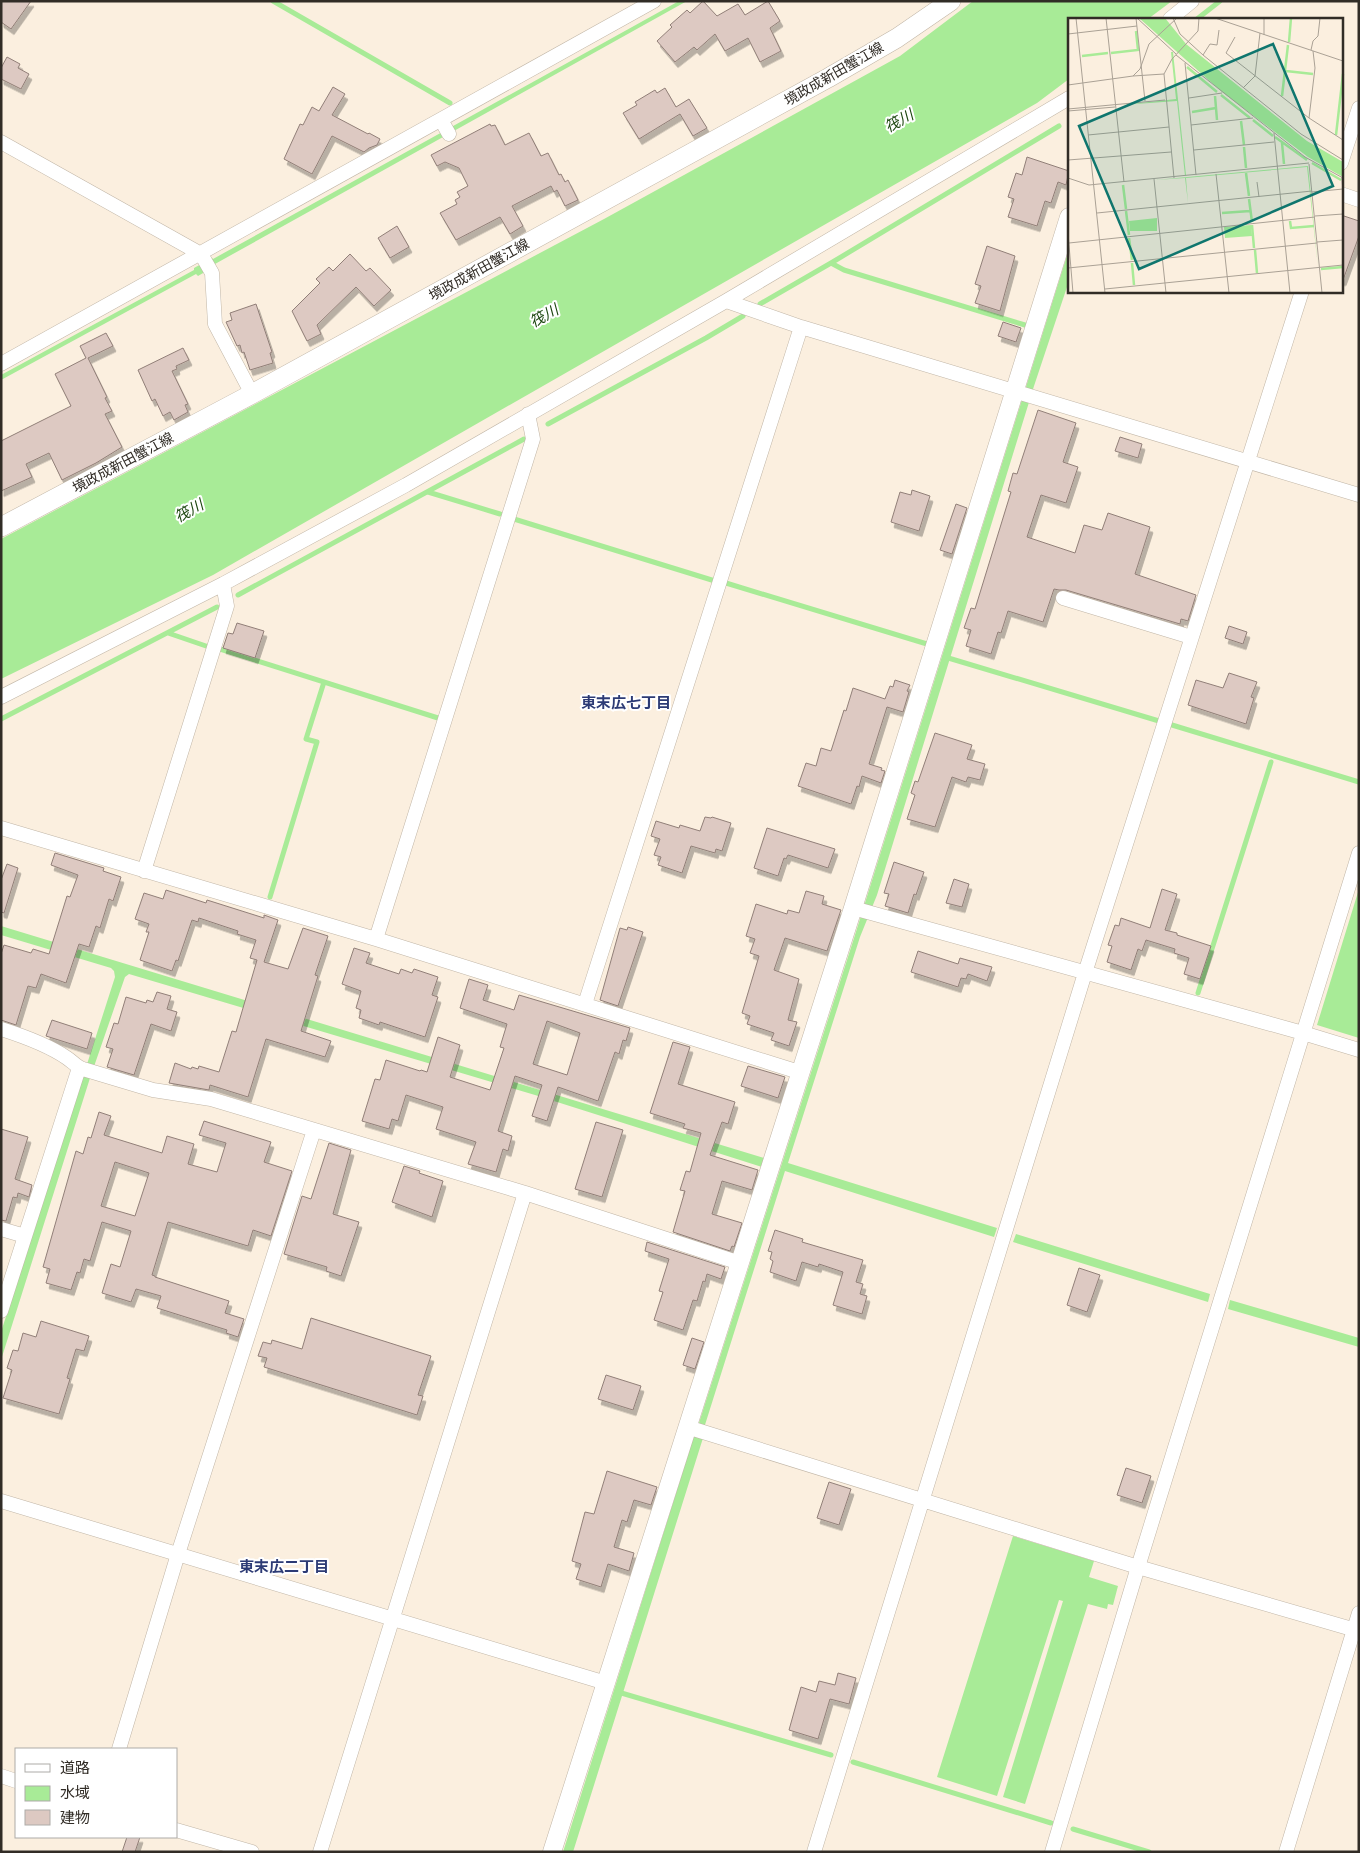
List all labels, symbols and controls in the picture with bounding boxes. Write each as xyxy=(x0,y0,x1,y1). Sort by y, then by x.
inset map xyxy=(1068,18,1342,292)
street label: 境政成新田蟹江線 xyxy=(781,38,887,110)
water label: 筏川 xyxy=(881,104,919,137)
street label: 境政成新田蟹江線 xyxy=(425,235,533,305)
water label: 筏川 xyxy=(526,299,564,332)
street label: 境政成新田蟹江線 xyxy=(69,428,177,498)
water label: 筏川 xyxy=(171,494,209,527)
district label: 東末広七丁目 xyxy=(581,693,671,713)
district label: 東末広二丁目 xyxy=(239,1557,329,1577)
legend xyxy=(15,1748,178,1838)
text: 道路 xyxy=(60,1758,90,1778)
text: 水域 xyxy=(60,1783,90,1803)
text: 建物 xyxy=(60,1808,90,1828)

